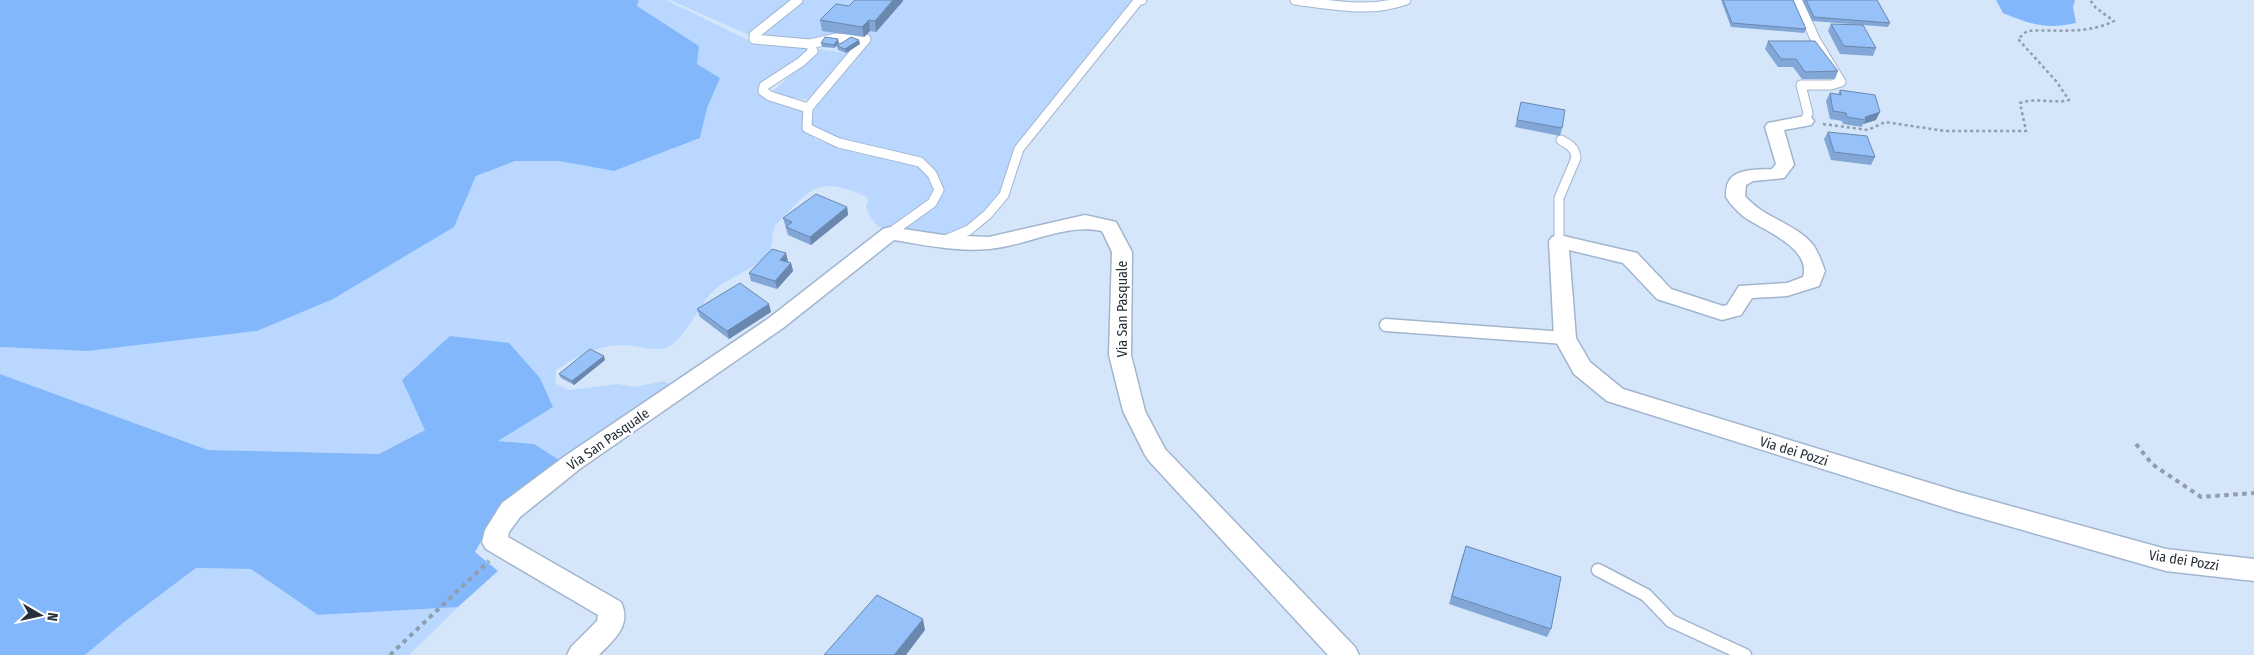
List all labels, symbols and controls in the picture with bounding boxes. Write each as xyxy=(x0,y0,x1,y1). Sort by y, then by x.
street label: Via San Pasquale xyxy=(1114,261,1131,357)
street label: Via San Pasquale xyxy=(564,405,653,474)
street label: Via dei Pozzi xyxy=(1758,433,1830,470)
street label: Via dei Pozzi xyxy=(2148,547,2220,574)
north arrow xyxy=(15,590,65,640)
text: N xyxy=(43,611,61,622)

